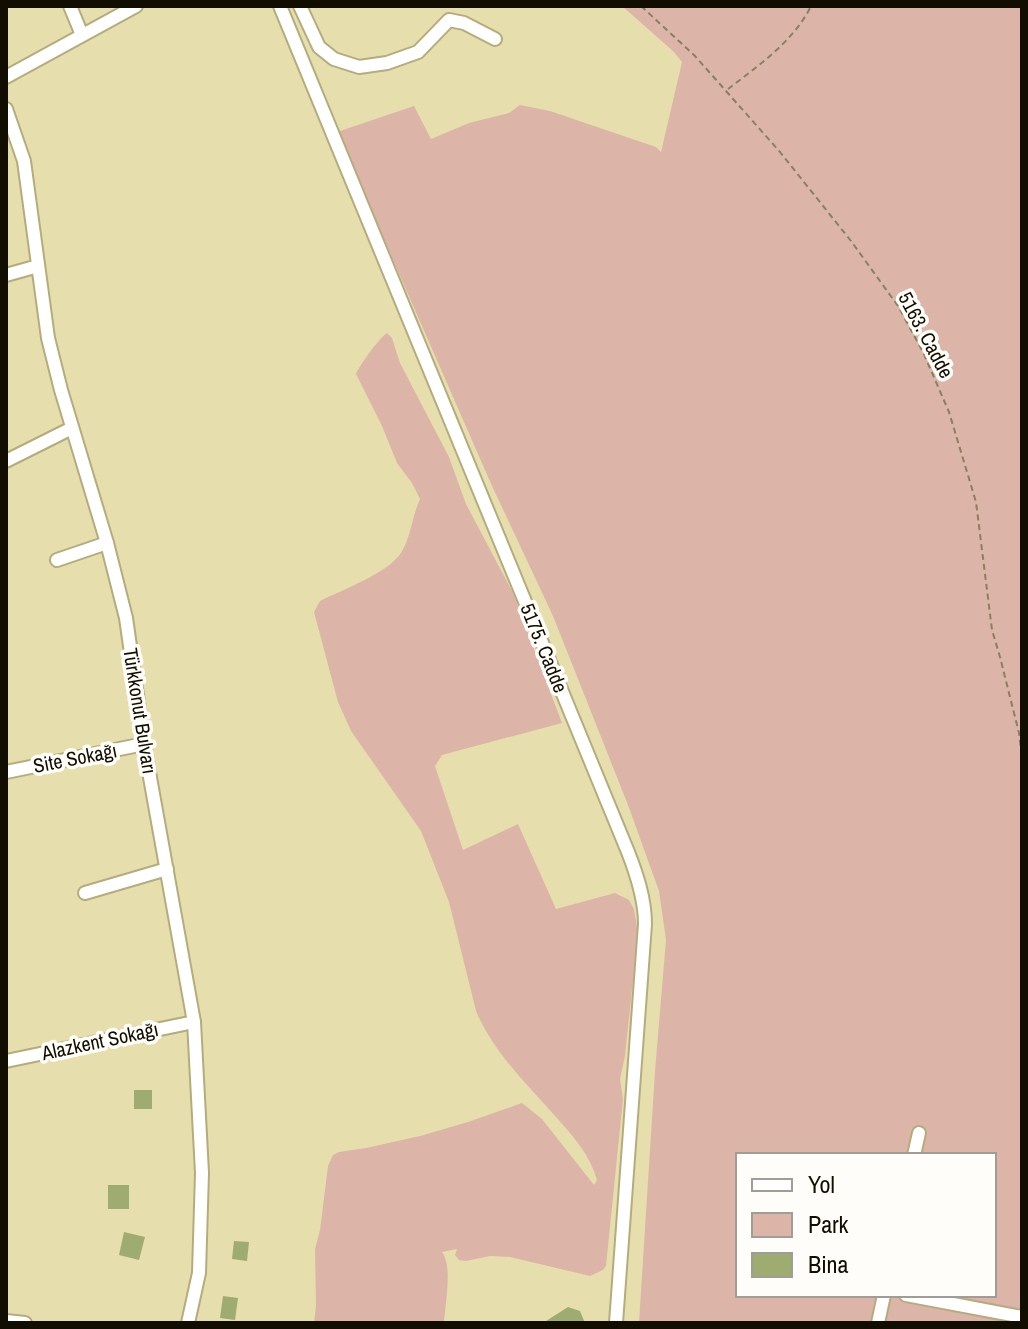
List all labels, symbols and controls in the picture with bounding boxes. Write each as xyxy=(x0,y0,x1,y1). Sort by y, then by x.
street label: 5163. Cadde xyxy=(892,287,960,383)
street label: 5175. Cadde xyxy=(514,599,575,696)
street label: Türkkonut Bulvarı xyxy=(117,646,164,776)
street label: Site Sokağı xyxy=(31,736,119,779)
street label: Alazkent Sokağı xyxy=(38,1015,161,1066)
legend xyxy=(736,1153,996,1297)
text: Yol xyxy=(808,1168,835,1200)
text: Park xyxy=(808,1208,849,1240)
text: Bina xyxy=(808,1248,849,1280)

